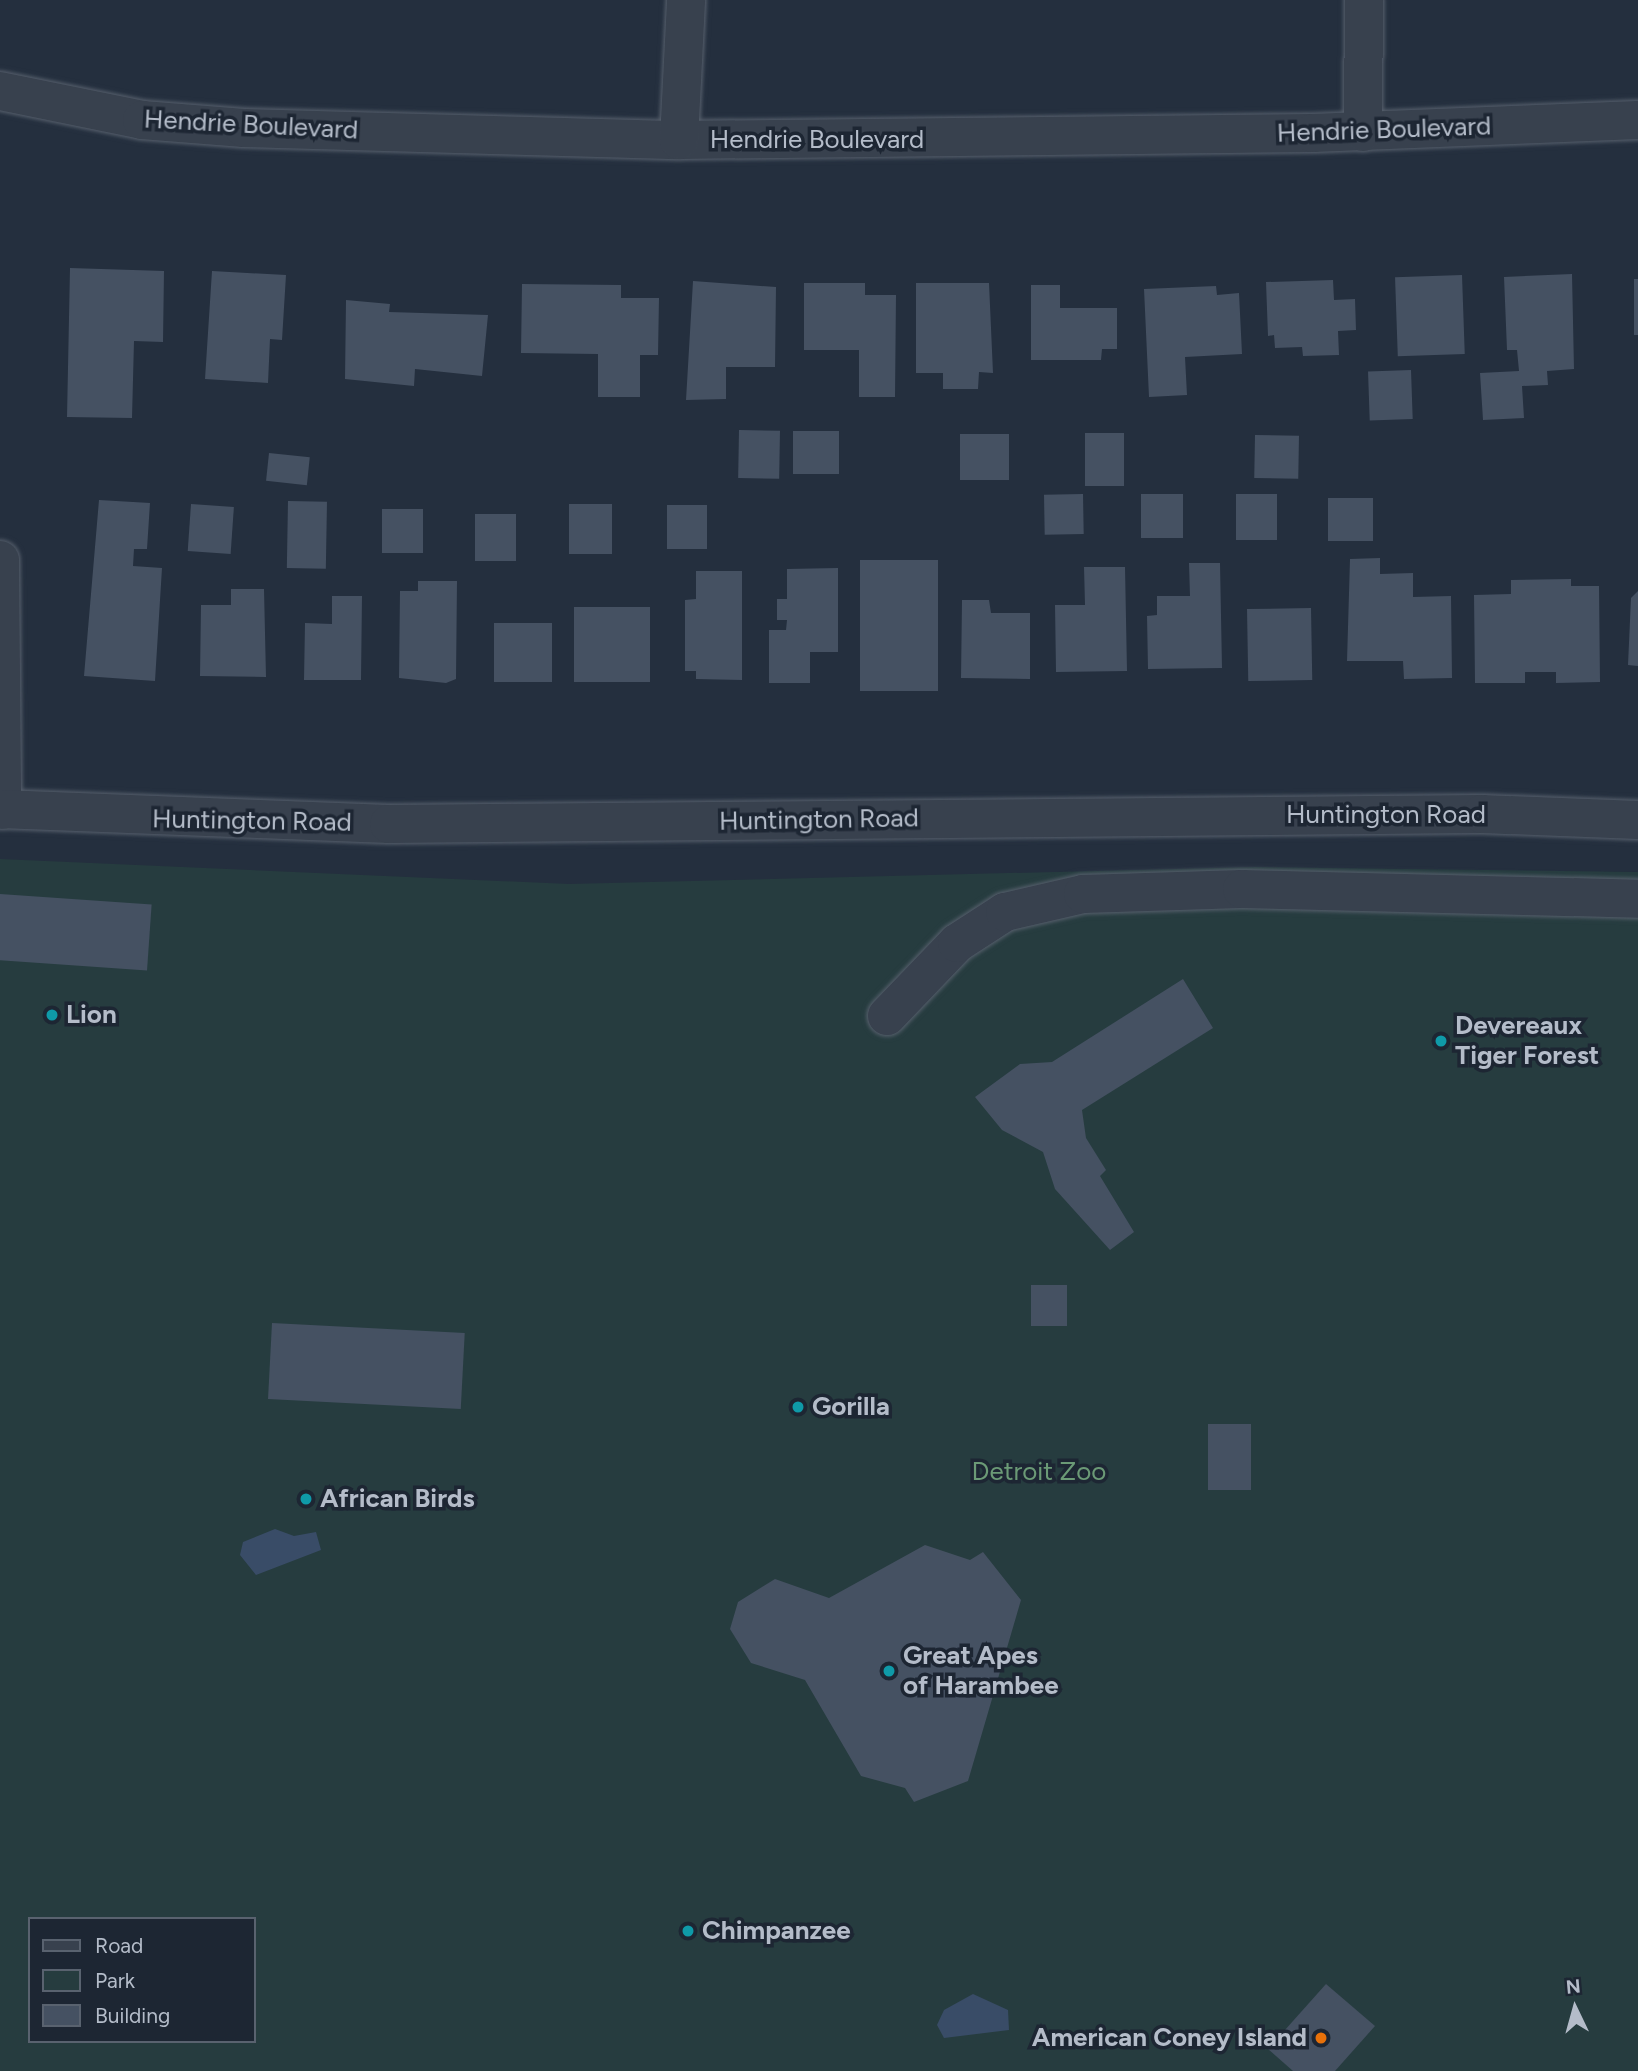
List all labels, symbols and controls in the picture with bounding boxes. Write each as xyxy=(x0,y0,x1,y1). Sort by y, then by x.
street label: Hendrie Boulevard xyxy=(143,104,359,146)
street label: Hendrie Boulevard xyxy=(1276,111,1492,149)
street label: Hendrie Boulevard xyxy=(710,124,924,156)
street label: Huntington Road xyxy=(1286,799,1486,831)
street label: Huntington Road xyxy=(719,803,919,837)
street label: Huntington Road xyxy=(152,804,352,838)
place label: Lion xyxy=(66,999,117,1031)
marker: Lion xyxy=(44,1007,60,1023)
place label: Devereaux Tiger Forest xyxy=(1455,1010,1599,1072)
marker: Devereaux Tiger Forest xyxy=(1433,1033,1449,1049)
place label: Gorilla xyxy=(812,1391,890,1423)
marker: Gorilla xyxy=(790,1399,806,1415)
park label: Detroit Zoo xyxy=(972,1456,1106,1488)
place label: African Birds xyxy=(320,1483,475,1515)
marker: African Birds xyxy=(298,1491,314,1507)
place label: Great Apes of Harambee xyxy=(903,1640,1059,1702)
marker: Great Apes of Harambee xyxy=(881,1663,897,1679)
place label: Chimpanzee xyxy=(702,1915,851,1947)
legend xyxy=(28,1917,256,2043)
marker: Chimpanzee xyxy=(680,1923,696,1939)
text: Road xyxy=(95,1933,143,1958)
text: Park xyxy=(95,1968,135,1993)
north arrow xyxy=(1540,1973,1610,2043)
text: N xyxy=(1565,1974,1581,1999)
text: Building xyxy=(95,2003,170,2028)
place label: American Coney Island xyxy=(1032,2022,1307,2054)
marker: American Coney Island xyxy=(1313,2030,1329,2046)

